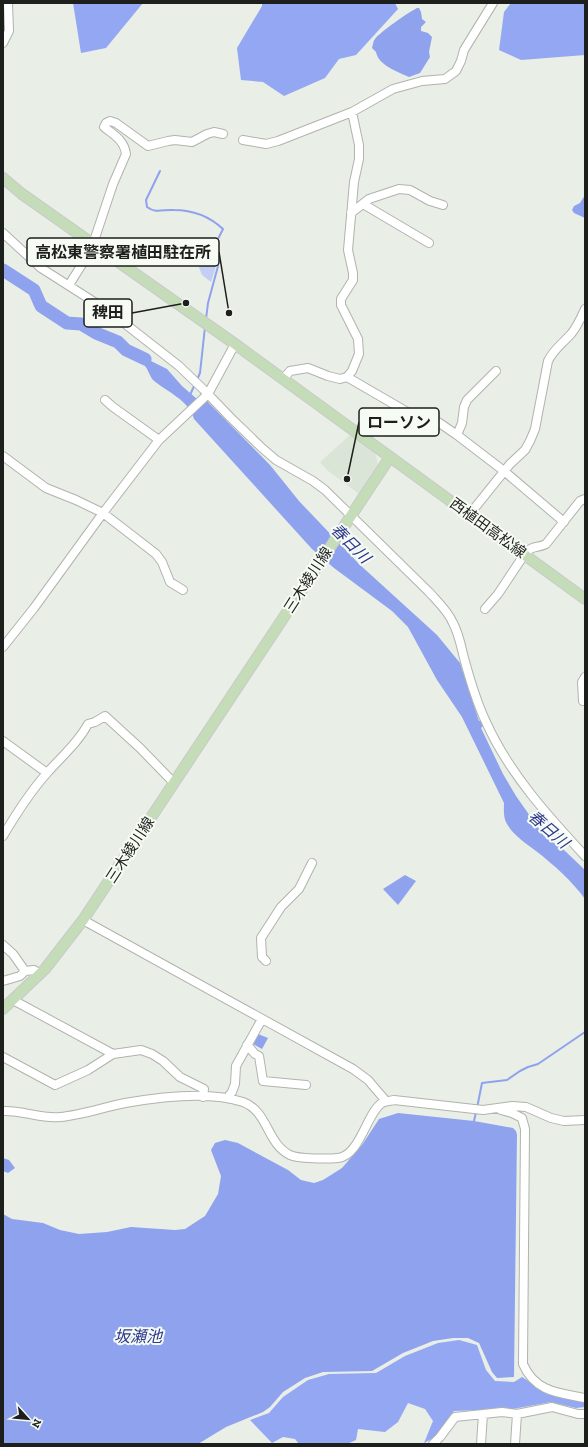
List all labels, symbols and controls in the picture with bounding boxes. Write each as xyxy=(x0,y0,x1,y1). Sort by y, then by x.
callout: 高松東警察署植田駐在所 xyxy=(27,238,219,266)
text: 高松東警察署植田駐在所 xyxy=(35,243,211,262)
callout: 稗田 xyxy=(84,299,132,327)
text: 稗田 xyxy=(92,303,124,322)
callout: ローソン xyxy=(359,408,439,436)
text: ローソン xyxy=(367,413,431,432)
street label: 西植田高松線 xyxy=(446,494,530,562)
water label: 春日川 xyxy=(327,520,376,568)
street label: 三木綾川線 xyxy=(280,544,336,616)
water label: 春日川 xyxy=(524,806,575,854)
street label: 三木綾川線 xyxy=(102,814,158,886)
water label: 坂瀬池 xyxy=(114,1327,164,1346)
north arrow xyxy=(8,1399,48,1439)
text: N xyxy=(28,1417,44,1431)

